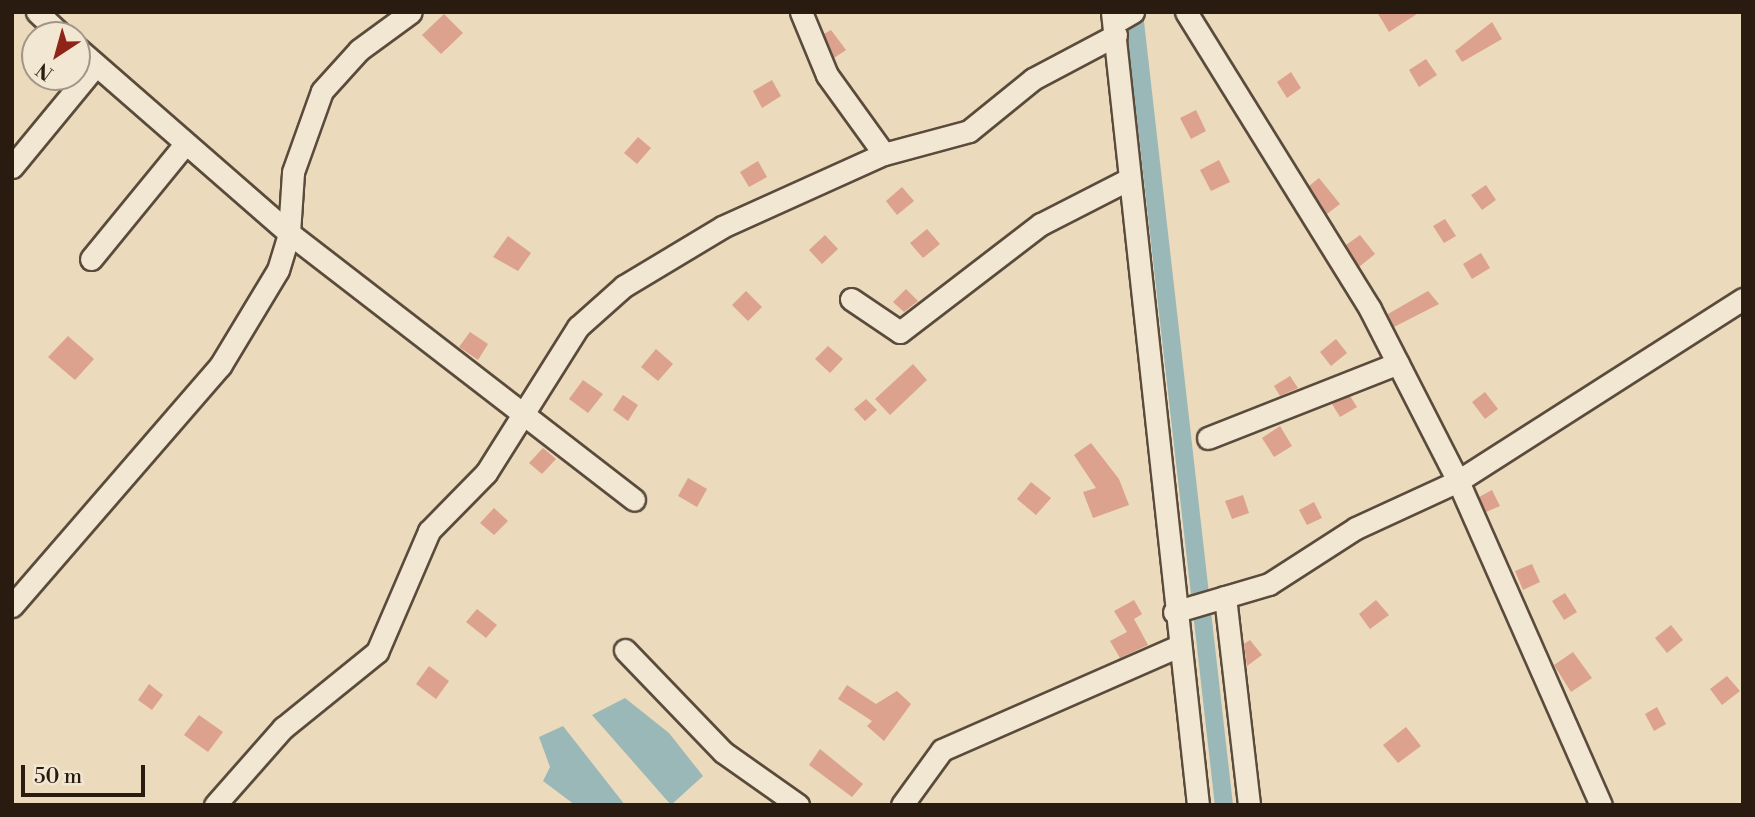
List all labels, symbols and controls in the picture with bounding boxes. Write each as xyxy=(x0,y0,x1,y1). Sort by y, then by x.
north arrow xyxy=(21,21,91,91)
text: N xyxy=(32,57,58,85)
scale bar xyxy=(24,750,149,794)
text: 50 m xyxy=(34,764,82,790)

